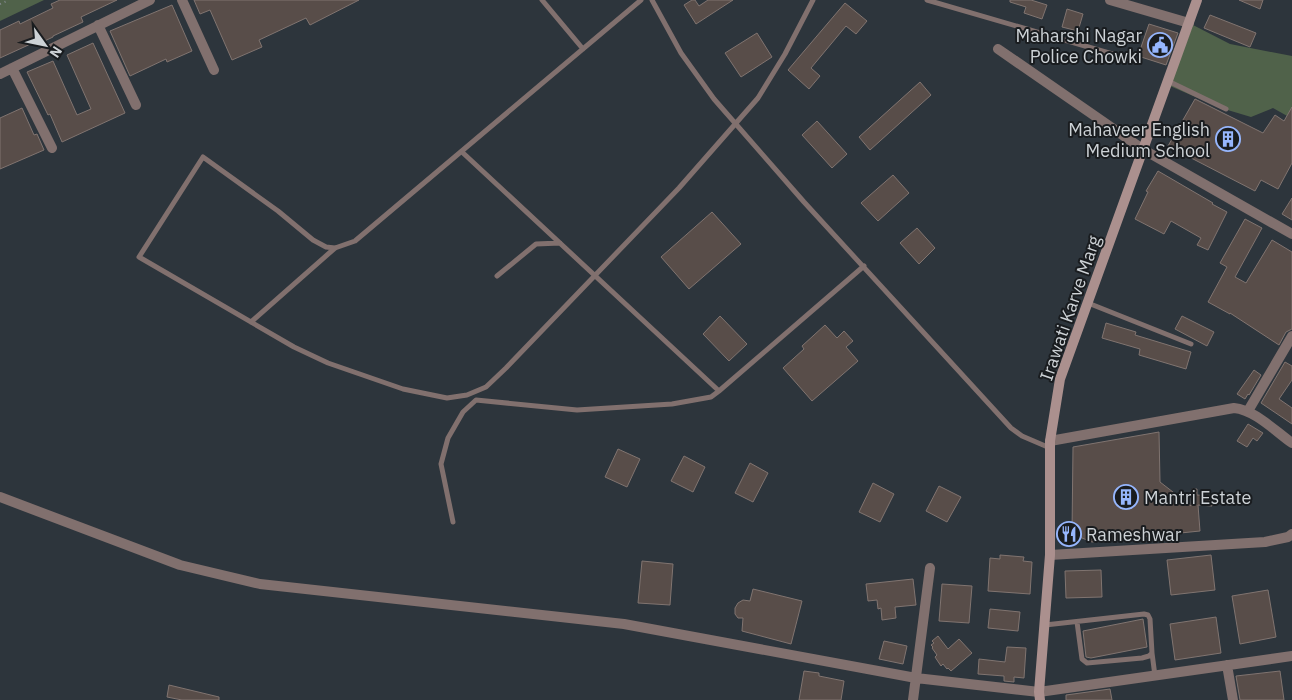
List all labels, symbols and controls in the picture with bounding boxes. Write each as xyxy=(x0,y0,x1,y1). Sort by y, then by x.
north arrow xyxy=(20,20,70,70)
place label: Maharshi Nagar Police Chowki xyxy=(1016,24,1142,68)
public building icon: Maharshi Nagar Police Chowki xyxy=(1147,32,1173,58)
text: N xyxy=(46,43,66,61)
place label: Mahaveer English Medium School xyxy=(1068,118,1210,162)
building icon: Mahaveer English Medium School xyxy=(1215,126,1241,152)
street label: Irawati Karve Marg xyxy=(1034,232,1106,384)
building icon: Mantri Estate xyxy=(1113,484,1139,510)
place label: Mantri Estate xyxy=(1144,486,1251,509)
restaurant icon: Rameshwar xyxy=(1056,521,1082,547)
place label: Rameshwar xyxy=(1086,523,1182,546)

